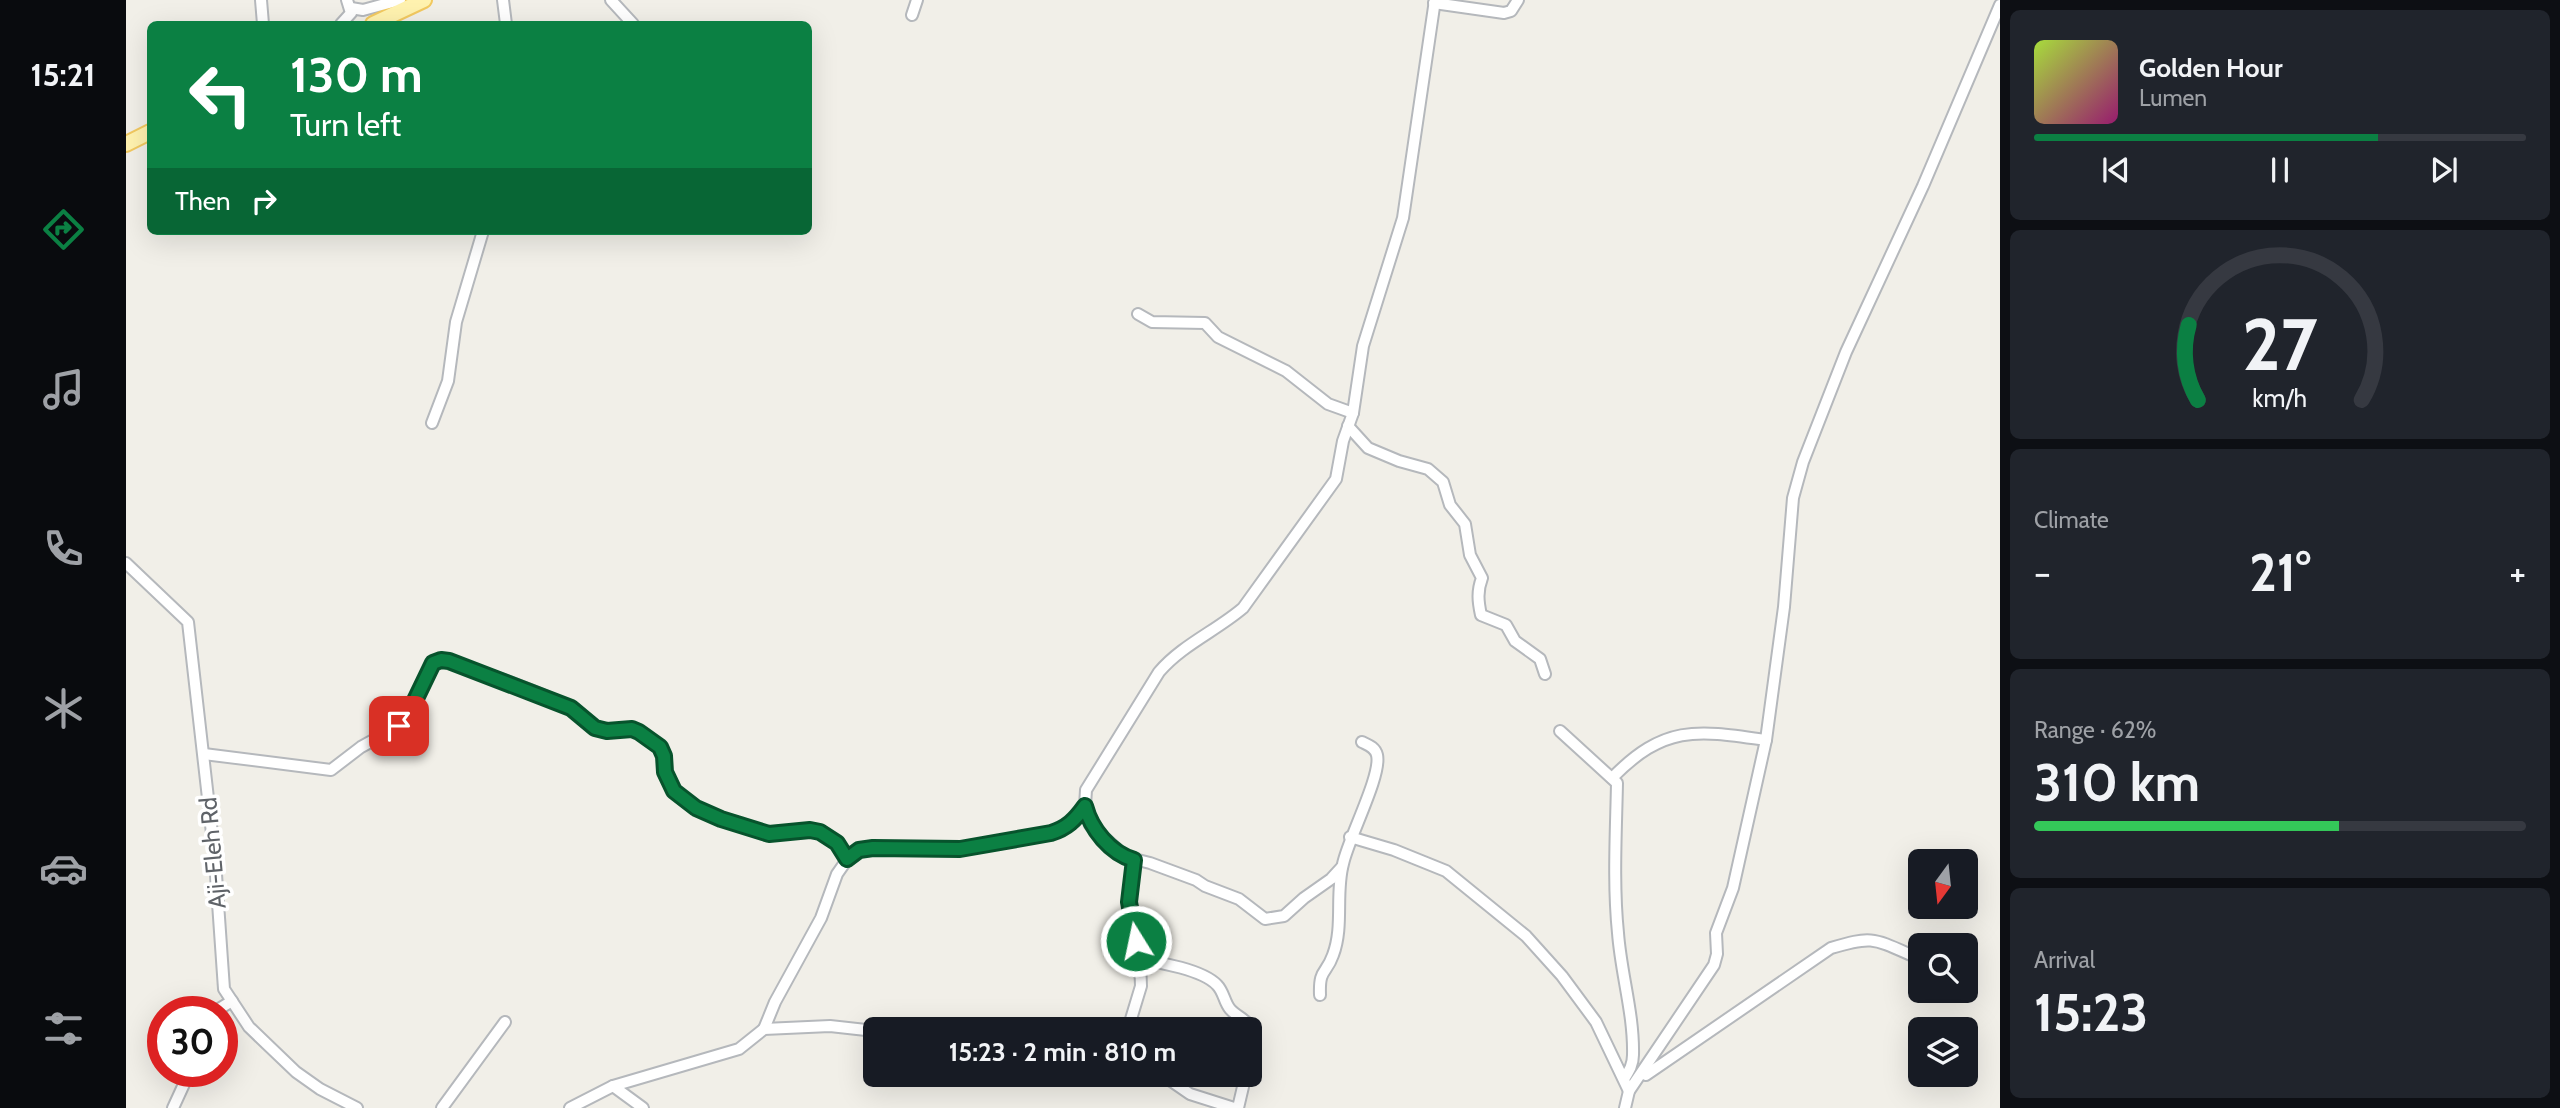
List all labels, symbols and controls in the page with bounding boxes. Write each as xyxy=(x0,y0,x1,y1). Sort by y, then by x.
text: 130 m xyxy=(290,45,423,104)
icon: left xyxy=(175,49,266,140)
text: Golden Hour xyxy=(2139,52,2282,84)
text: 15:21 xyxy=(31,55,95,94)
text: Lumen xyxy=(2139,84,2207,112)
text: Turn left xyxy=(290,105,401,144)
icon: previous xyxy=(2097,151,2135,189)
icon: pause xyxy=(2261,151,2299,189)
icon: next xyxy=(2425,151,2463,189)
icon: right xyxy=(245,182,283,220)
text: Then xyxy=(175,185,231,217)
icon: directions xyxy=(39,205,88,254)
text: 27 xyxy=(2242,301,2318,389)
icon: music xyxy=(39,365,88,414)
text: km/h xyxy=(2253,383,2307,413)
text: Climate xyxy=(2034,506,2109,534)
icon: phone xyxy=(39,524,88,573)
text: 21° xyxy=(2249,541,2311,604)
text: − xyxy=(2034,549,2051,596)
text: + xyxy=(2509,549,2526,596)
icon: climate xyxy=(39,684,88,733)
pin xyxy=(369,696,429,756)
icon: arrive xyxy=(380,707,418,745)
text: Range · 62% xyxy=(2034,716,2157,744)
text: 310 km xyxy=(2034,751,2200,814)
street label: Aji-Eleh Rd xyxy=(193,796,232,910)
icon: car xyxy=(39,844,88,893)
north arrow xyxy=(1908,849,1978,919)
map controls xyxy=(1908,849,1978,1087)
position arrow xyxy=(1099,904,1173,978)
button: search xyxy=(1908,933,1978,1003)
text: Arrival xyxy=(2034,946,2095,974)
text: 15:23 xyxy=(2034,981,2148,1044)
speed limit sign: 30 xyxy=(147,996,238,1087)
icon: filters xyxy=(39,1004,88,1053)
button: layers xyxy=(1908,1017,1978,1087)
text: 15:23 · 2 min · 810 m xyxy=(949,1036,1176,1068)

